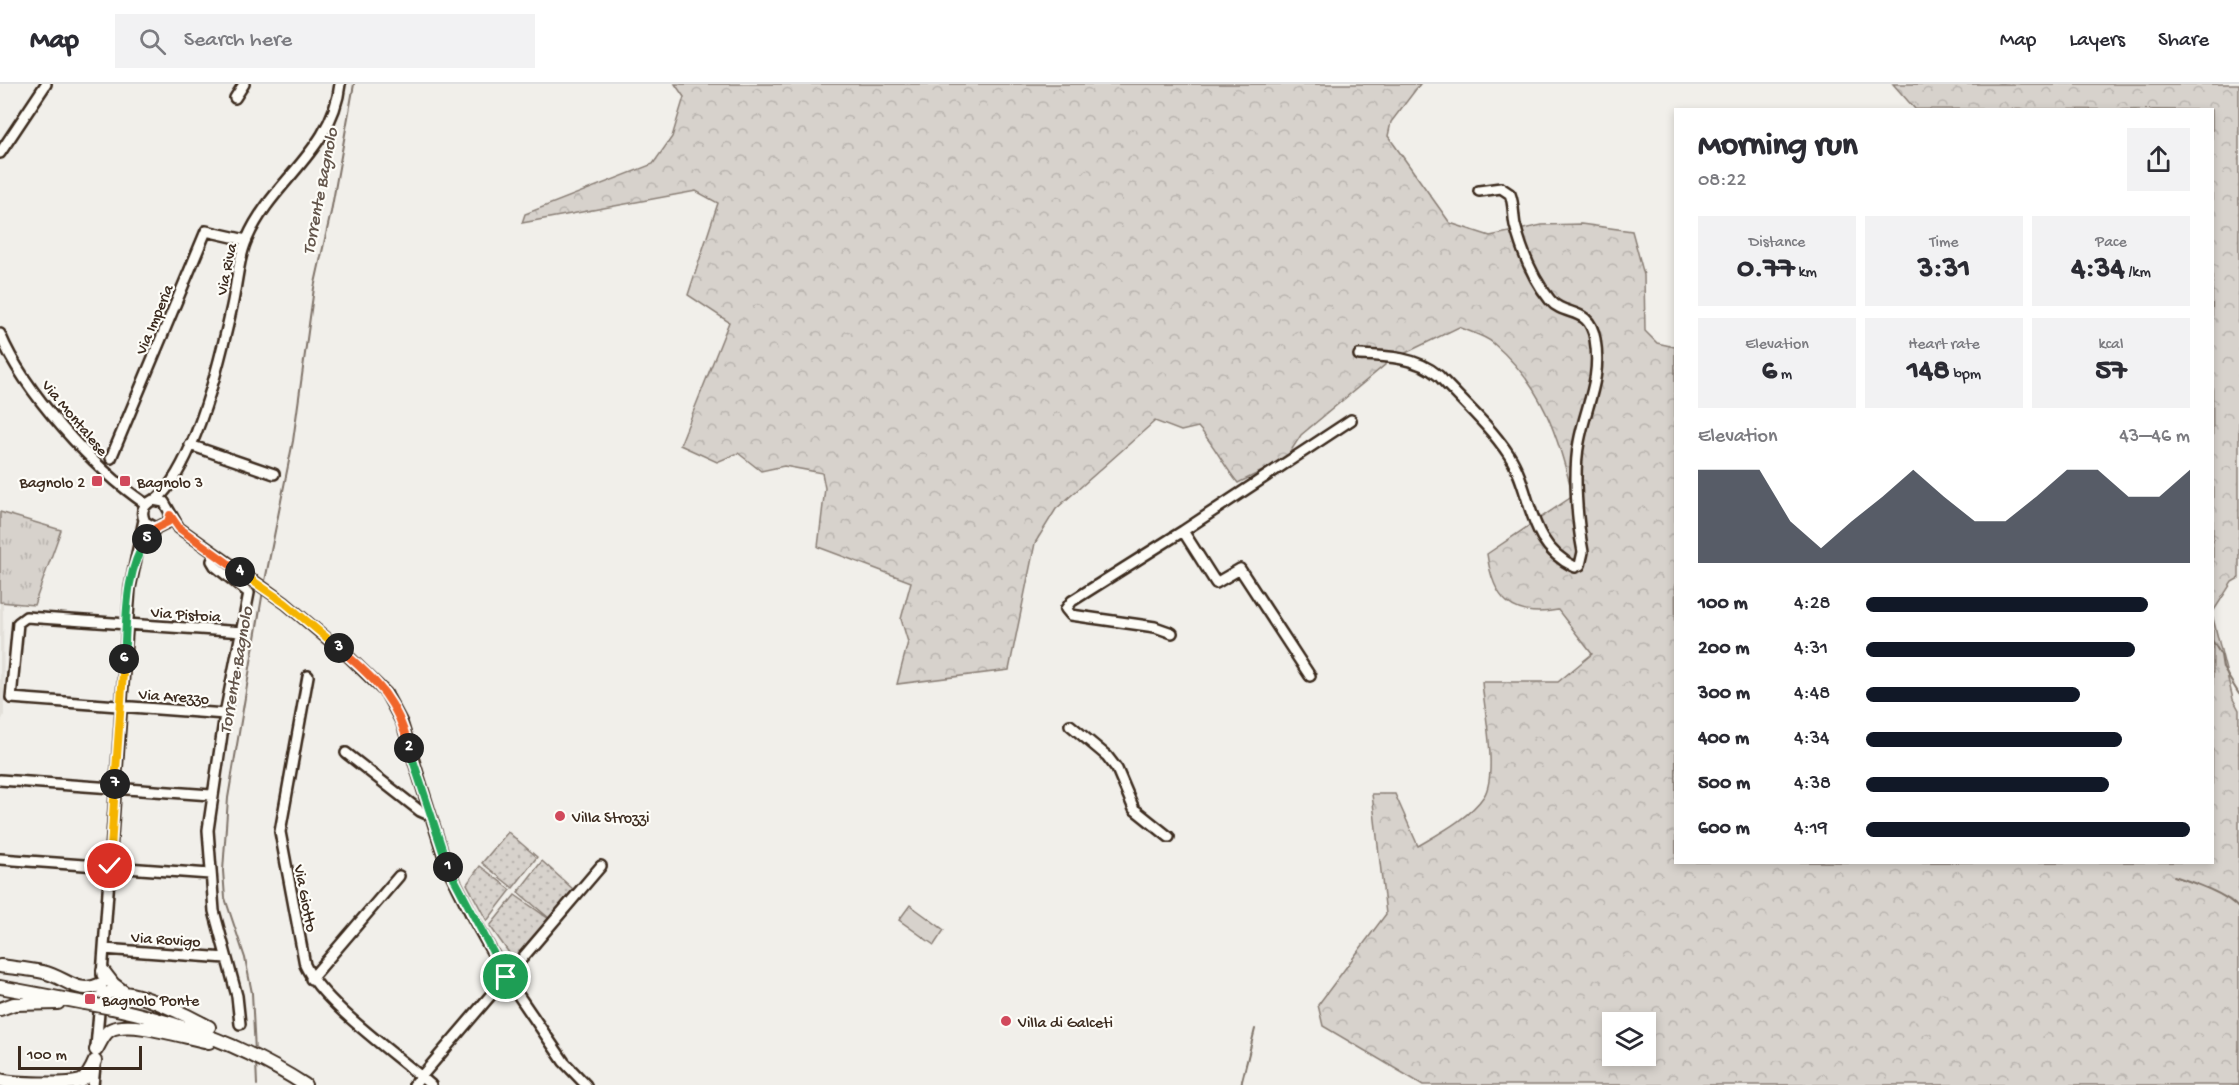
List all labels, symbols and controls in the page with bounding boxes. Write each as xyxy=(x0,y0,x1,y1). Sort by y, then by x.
search box xyxy=(115,14,535,68)
text: Map xyxy=(30,25,79,58)
icon: search xyxy=(136,25,169,58)
text: Search here xyxy=(184,28,292,54)
text: Map xyxy=(2000,29,2036,54)
text: Layers xyxy=(2069,29,2125,54)
text: Share xyxy=(2158,29,2209,54)
water label: Torrente Bagnolo xyxy=(299,126,344,256)
text: Morning run xyxy=(1698,128,1858,166)
button: share xyxy=(2127,128,2190,191)
text: 08:22 xyxy=(1698,170,1746,193)
text: Distance xyxy=(1749,234,1805,253)
text: Time xyxy=(1929,234,1959,253)
text: Pace xyxy=(2095,234,2127,253)
street label: Via Riva xyxy=(213,241,243,299)
text: 0.77 xyxy=(1737,253,1795,288)
text: 3:31 xyxy=(1918,253,1970,288)
text: 4:34 xyxy=(2071,253,2125,288)
text: km xyxy=(1795,264,1817,283)
text: /km xyxy=(2125,264,2151,283)
street label: Via Imperia xyxy=(133,281,180,359)
text: Elevation xyxy=(1745,336,1809,355)
text: Heart rate xyxy=(1908,336,1980,355)
text: kcal xyxy=(2099,336,2123,355)
text: 6 xyxy=(1762,355,1777,390)
text: 148 xyxy=(1907,355,1950,390)
text: 57 xyxy=(2095,355,2127,390)
text: m xyxy=(1777,366,1792,385)
text: bpm xyxy=(1950,366,1981,385)
street label: Via Montalese xyxy=(35,377,111,462)
text: Elevation xyxy=(1698,426,1778,449)
text: 43–46 m xyxy=(2119,426,2190,449)
marker: Bagnolo 2 xyxy=(90,474,104,488)
marker: Bagnolo 3 xyxy=(118,474,132,488)
place label: Bagnolo 2 xyxy=(18,475,85,494)
place label: Bagnolo 3 xyxy=(136,475,203,494)
pin: 5 xyxy=(132,524,162,554)
text: 5 xyxy=(143,529,151,548)
pin: 4 xyxy=(225,557,255,587)
text: 4 xyxy=(236,562,244,581)
text: 100 m xyxy=(1698,593,1748,616)
text: 4:28 xyxy=(1794,593,1831,616)
street label: Via Pistoia xyxy=(149,604,223,629)
water label: Torrente Bagnolo xyxy=(216,605,259,735)
pin: 3 xyxy=(324,633,354,663)
text: 3 xyxy=(335,638,343,657)
text: 200 m xyxy=(1698,638,1749,661)
text: 4:31 xyxy=(1794,638,1828,661)
pin: 6 xyxy=(109,644,139,674)
text: 6 xyxy=(120,649,128,668)
text: 300 m xyxy=(1698,683,1750,706)
text: 4:48 xyxy=(1794,683,1830,706)
street label: Via Arezzo xyxy=(137,686,210,710)
text: 400 m xyxy=(1698,728,1749,751)
text: 4:34 xyxy=(1794,728,1830,751)
pin: 2 xyxy=(394,733,424,763)
text: 2 xyxy=(405,738,413,757)
pin: 7 xyxy=(100,769,130,799)
text: 500 m xyxy=(1698,773,1750,796)
text: 4:38 xyxy=(1794,773,1831,796)
text: 7 xyxy=(111,774,119,793)
marker: Villa Strozzi xyxy=(553,809,567,823)
place label: Villa Strozzi xyxy=(571,810,650,829)
text: 600 m xyxy=(1698,818,1750,841)
text: 4:19 xyxy=(1794,818,1828,841)
pin xyxy=(84,840,135,891)
icon: check xyxy=(93,849,126,882)
pin: 1 xyxy=(433,852,463,882)
text: 1 xyxy=(445,857,451,876)
street label: Via Giotto xyxy=(288,862,319,934)
street label: Via Rovigo xyxy=(129,930,201,953)
pin xyxy=(480,951,531,1002)
icon: arrive xyxy=(489,960,522,993)
marker: Bagnolo Ponte xyxy=(83,992,97,1006)
place label: Bagnolo Ponte xyxy=(101,993,200,1012)
map controls xyxy=(1602,1012,1656,1066)
button: layers xyxy=(1602,1012,1656,1066)
marker: Villa di Galceti xyxy=(999,1014,1013,1028)
place label: Villa di Galceti xyxy=(1017,1015,1113,1034)
scale bar xyxy=(18,1043,142,1070)
text: 100 m xyxy=(27,1047,67,1066)

